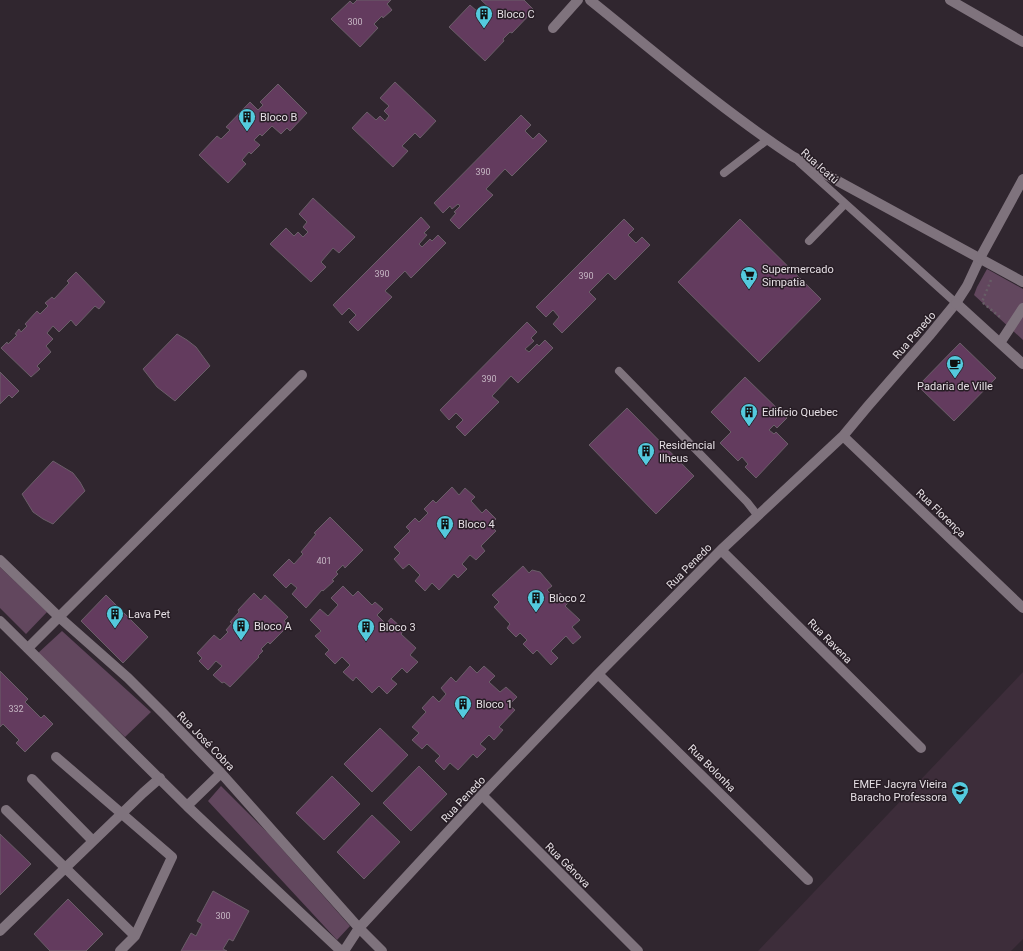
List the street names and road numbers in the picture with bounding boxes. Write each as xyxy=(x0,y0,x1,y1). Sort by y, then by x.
street label: Rua Icatú xyxy=(798,146,841,187)
street label: Rua Penedo xyxy=(890,309,939,362)
street label: Rua Florença xyxy=(913,487,968,540)
street label: Rua Penedo xyxy=(664,541,715,592)
street label: Rua Ravena xyxy=(805,616,855,666)
street label: Rua José Cobra xyxy=(174,709,237,774)
street label: Rua Bolonha xyxy=(685,742,738,795)
street label: Rua Penedo xyxy=(439,773,488,825)
street label: Rua Gênova xyxy=(542,840,593,891)

